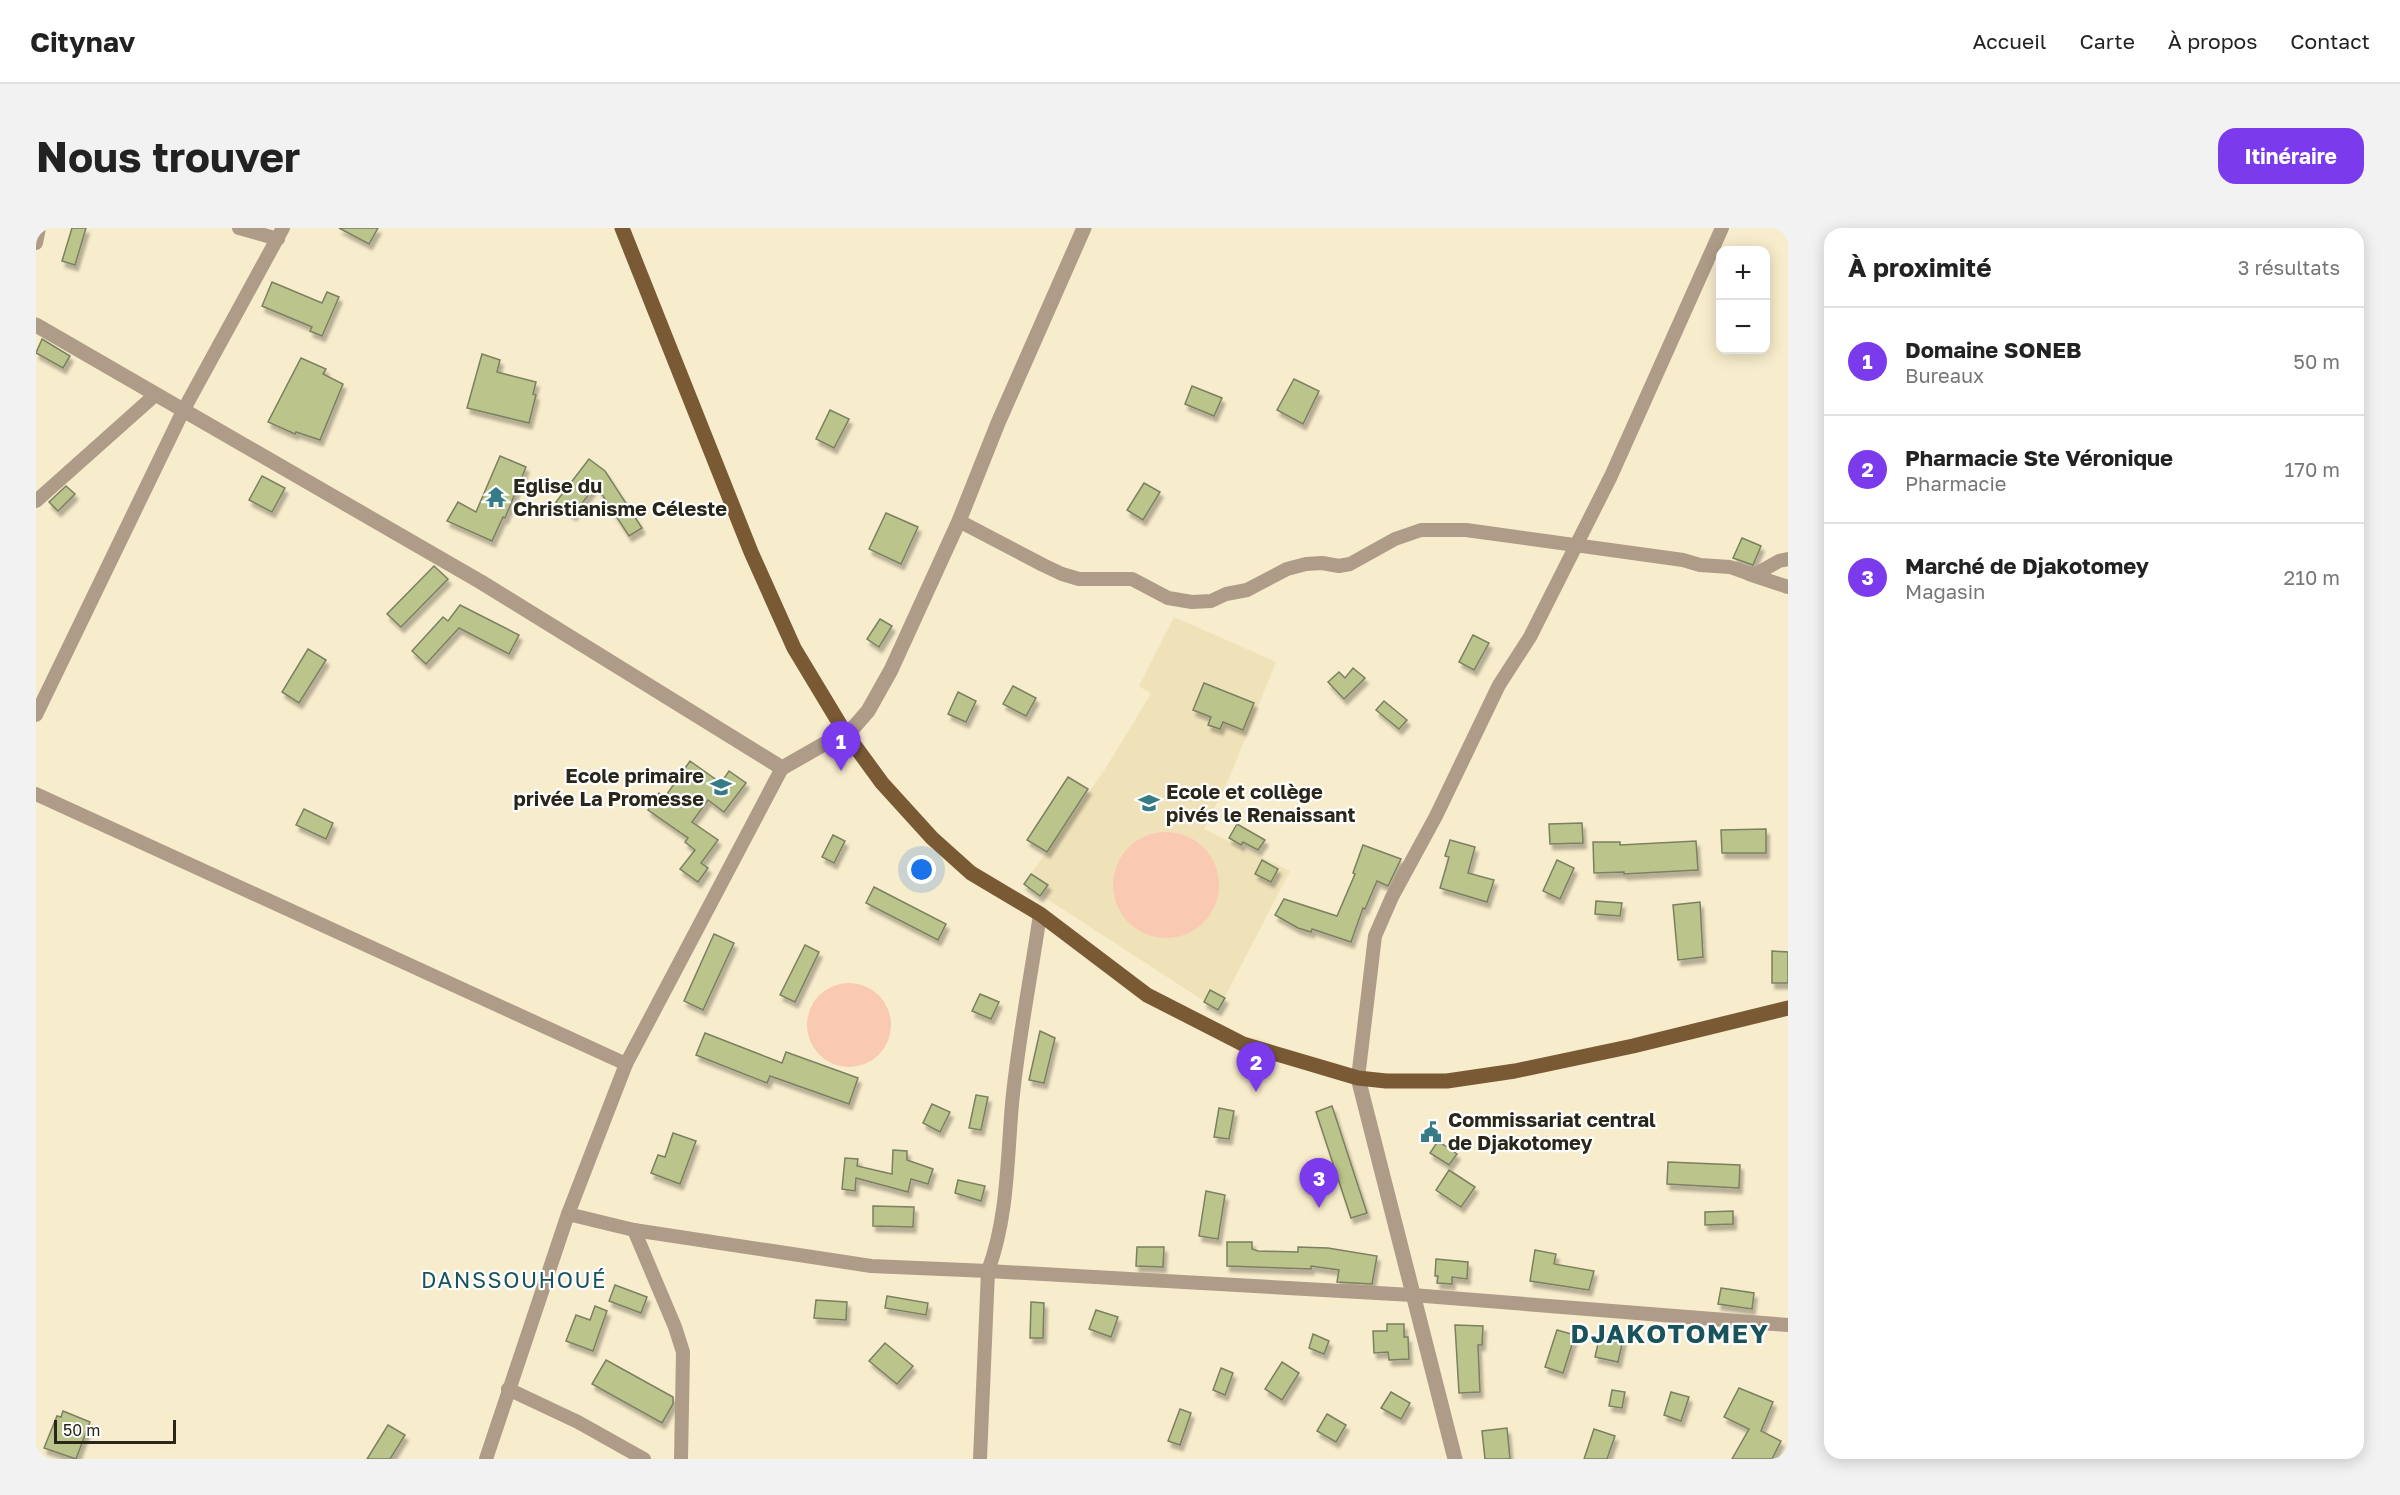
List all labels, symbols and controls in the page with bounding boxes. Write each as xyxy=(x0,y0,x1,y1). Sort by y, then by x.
text: Citynav xyxy=(30,25,135,58)
text: Accueil xyxy=(1973,28,2046,54)
text: Carte xyxy=(2079,28,2135,54)
text: À propos xyxy=(2168,28,2257,54)
text: Contact xyxy=(2290,28,2370,54)
button: Itinéraire xyxy=(2218,128,2364,184)
text: Nous trouver xyxy=(36,131,300,181)
map controls xyxy=(1716,246,1770,354)
button: + xyxy=(1716,246,1770,300)
text: À proximité xyxy=(1848,252,1992,283)
text: 3 résultats xyxy=(2238,255,2340,279)
button: − xyxy=(1716,300,1770,354)
text: Domaine SONEB xyxy=(1905,336,2081,363)
text: 1 xyxy=(1862,349,1873,373)
text: 50 m xyxy=(2293,349,2340,373)
text: Bureaux xyxy=(1905,363,1984,387)
text: Pharmacie Ste Véronique xyxy=(1905,444,2173,471)
text: 2 xyxy=(1861,457,1874,481)
text: 170 m xyxy=(2285,457,2340,481)
text: Pharmacie xyxy=(1905,471,2006,495)
place label: Eglise du Christianisme Céleste xyxy=(513,473,727,520)
temple icon: Eglise du Christianisme Céleste xyxy=(484,485,508,509)
text: Marché de Djakotomey xyxy=(1905,552,2149,579)
text: 3 xyxy=(1861,565,1874,589)
text: 210 m xyxy=(2284,565,2340,589)
text: Magasin xyxy=(1905,579,1985,603)
pin: 1 xyxy=(822,722,860,771)
place label: Ecole primaire privée La Promesse xyxy=(514,763,704,810)
school or university icon: Ecole primaire privée La Promesse xyxy=(709,775,733,799)
place label: Ecole et collège pivés le Renaissant xyxy=(1166,779,1355,826)
school or university icon: Ecole et collège pivés le Renaissant xyxy=(1137,791,1161,815)
your location xyxy=(907,855,936,884)
pin: 2 xyxy=(1236,1042,1276,1092)
place label: Commissariat central de Djakotomey xyxy=(1448,1107,1656,1154)
public building icon: Commissariat central de Djakotomey xyxy=(1419,1120,1443,1144)
pin: 3 xyxy=(1300,1158,1338,1208)
district label: DANSSOUHOUÉ xyxy=(421,1266,607,1293)
district label: DJAKOTOMEY xyxy=(1571,1318,1769,1349)
scale bar xyxy=(54,1417,176,1444)
text: 50 m xyxy=(63,1420,100,1440)

